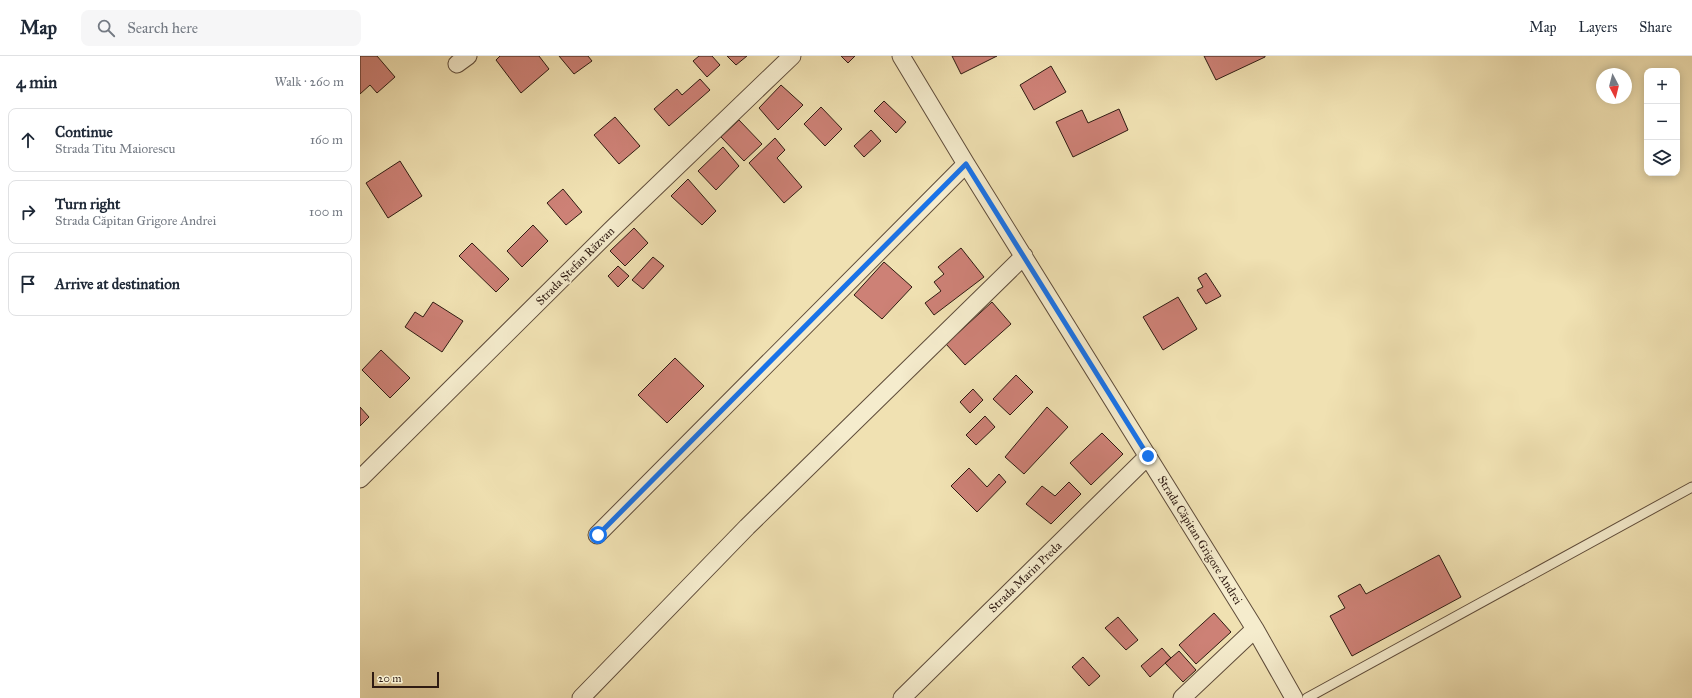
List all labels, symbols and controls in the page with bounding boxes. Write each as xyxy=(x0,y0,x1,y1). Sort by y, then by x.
search box xyxy=(81,10,361,46)
text: Map xyxy=(20,16,57,39)
icon: search xyxy=(95,17,117,39)
text: Search here xyxy=(127,19,198,37)
text: Map xyxy=(1529,19,1557,36)
text: Layers xyxy=(1579,19,1617,36)
text: Share xyxy=(1639,19,1672,36)
north arrow xyxy=(1596,68,1632,104)
map controls xyxy=(1644,68,1680,176)
button: + xyxy=(1644,68,1680,104)
text: 4 min xyxy=(16,72,57,93)
text: Walk · 260 m xyxy=(274,74,344,90)
button: − xyxy=(1644,104,1680,140)
text: Continue xyxy=(55,123,113,141)
icon: ahead xyxy=(17,129,39,151)
text: 160 m xyxy=(310,132,343,148)
button: layers xyxy=(1644,140,1680,176)
text: Strada Titu Maiorescu xyxy=(55,141,175,157)
text: Turn right xyxy=(55,195,120,213)
icon: right xyxy=(17,201,39,223)
text: 100 m xyxy=(309,204,343,220)
text: Strada Căpitan Grigore Andrei xyxy=(55,213,216,229)
street label: Strada Ștefan Răzvan xyxy=(533,224,617,308)
icon: arrive xyxy=(17,273,39,295)
text: Arrive at destination xyxy=(55,275,180,293)
route end xyxy=(1139,447,1157,465)
street label: Strada Căpitan Grigore Andrei xyxy=(1154,473,1246,608)
route start xyxy=(589,526,607,544)
street label: Strada Marin Preda xyxy=(986,538,1065,615)
scale bar xyxy=(372,670,439,689)
text: 20 m xyxy=(378,672,401,685)

